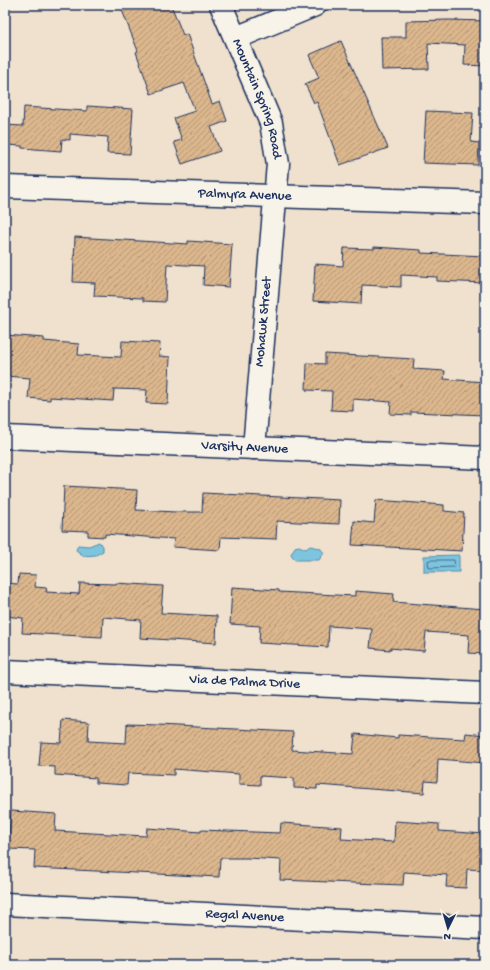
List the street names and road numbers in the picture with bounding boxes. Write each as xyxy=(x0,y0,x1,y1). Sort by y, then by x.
street label: Mountain Spring Road xyxy=(228,36,286,162)
street label: Palmyra Avenue xyxy=(197,185,293,205)
street label: Mohawk Street xyxy=(252,275,277,368)
street label: Varsity Avenue xyxy=(200,437,289,458)
street label: Via de Palma Drive xyxy=(188,671,301,693)
street label: Regal Avenue xyxy=(205,906,285,926)

